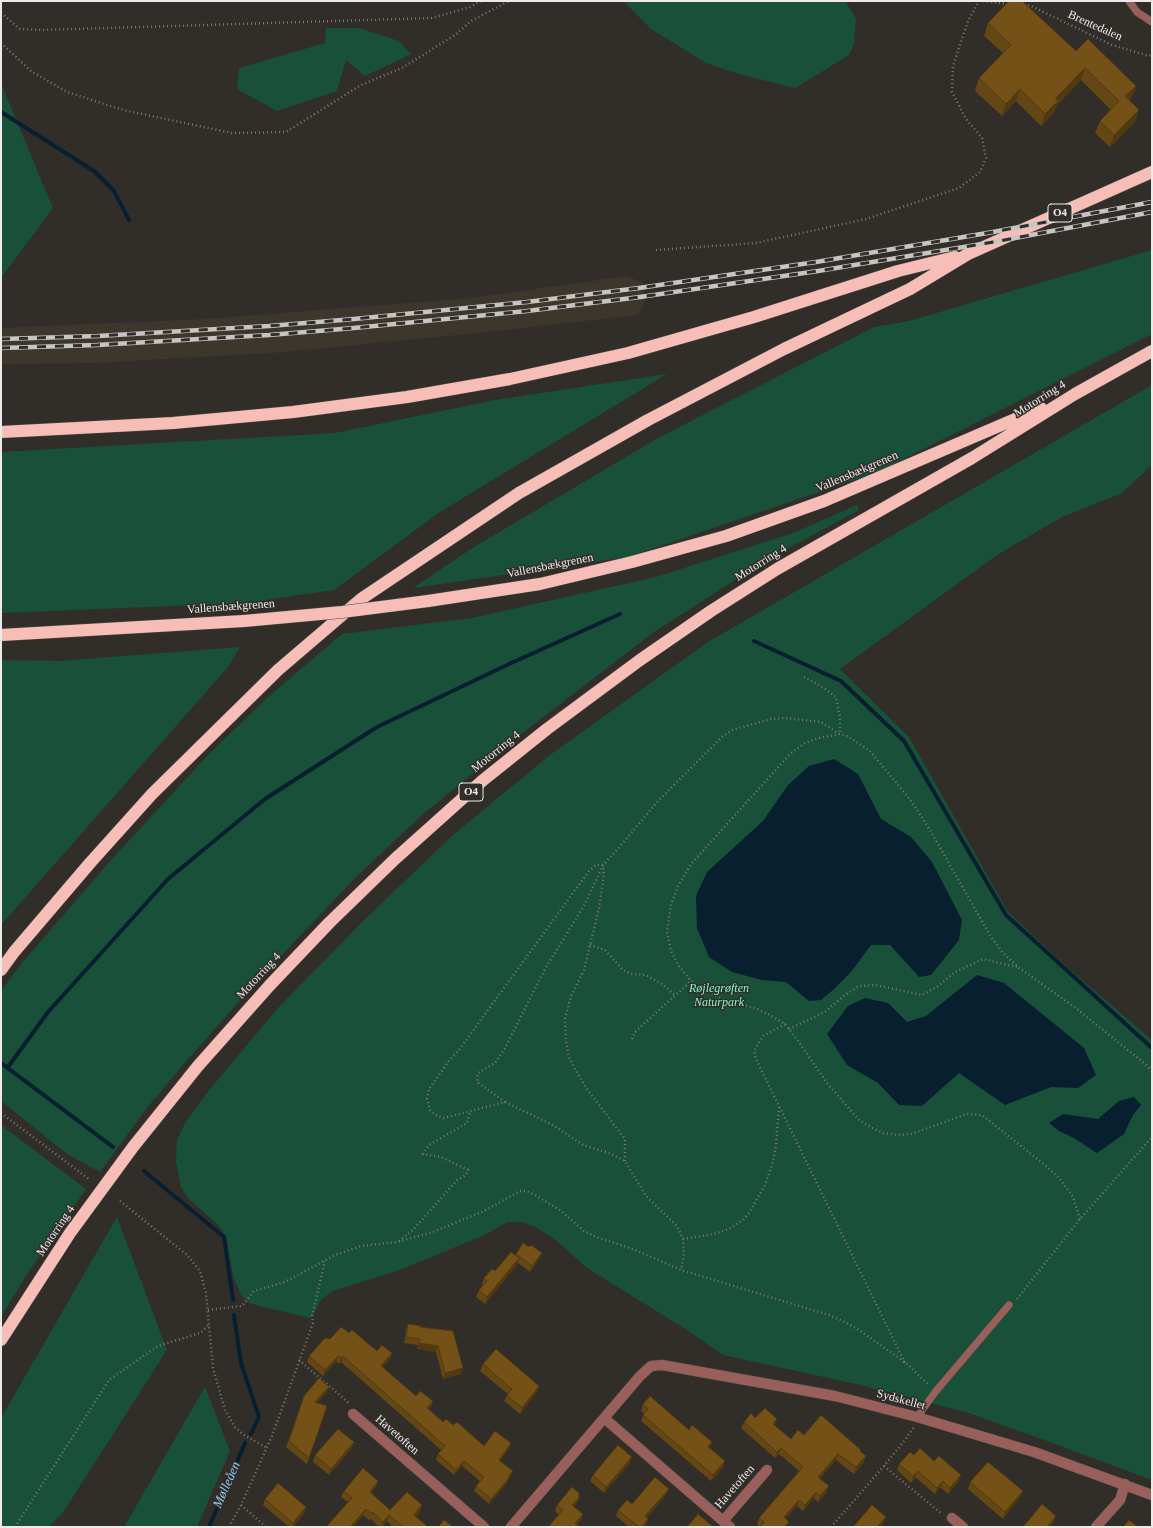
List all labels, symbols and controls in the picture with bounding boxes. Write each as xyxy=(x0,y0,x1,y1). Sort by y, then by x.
street label: Brentedalen xyxy=(1066,8,1124,44)
road number: O4 xyxy=(1048,204,1072,222)
street label: Motorring 4 xyxy=(1011,377,1069,421)
street label: Vallensbækgrenen xyxy=(814,448,900,496)
street label: Motorring 4 xyxy=(732,541,790,585)
street label: Vallensbækgrenen xyxy=(505,551,595,581)
street label: Vallensbækgrenen xyxy=(187,597,275,617)
street label: Motorring 4 xyxy=(469,728,523,776)
road number: O4 xyxy=(459,783,483,801)
street label: Motorring 4 xyxy=(234,950,284,1002)
park label: Røjlegrøften Naturpark xyxy=(689,982,749,1010)
street label: Motorring 4 xyxy=(34,1203,78,1259)
street label: Sydskellet xyxy=(875,1387,927,1413)
street label: Havetoften xyxy=(372,1412,422,1458)
water label: Mølleåen xyxy=(210,1459,244,1511)
street label: Havetoften xyxy=(712,1462,758,1512)

